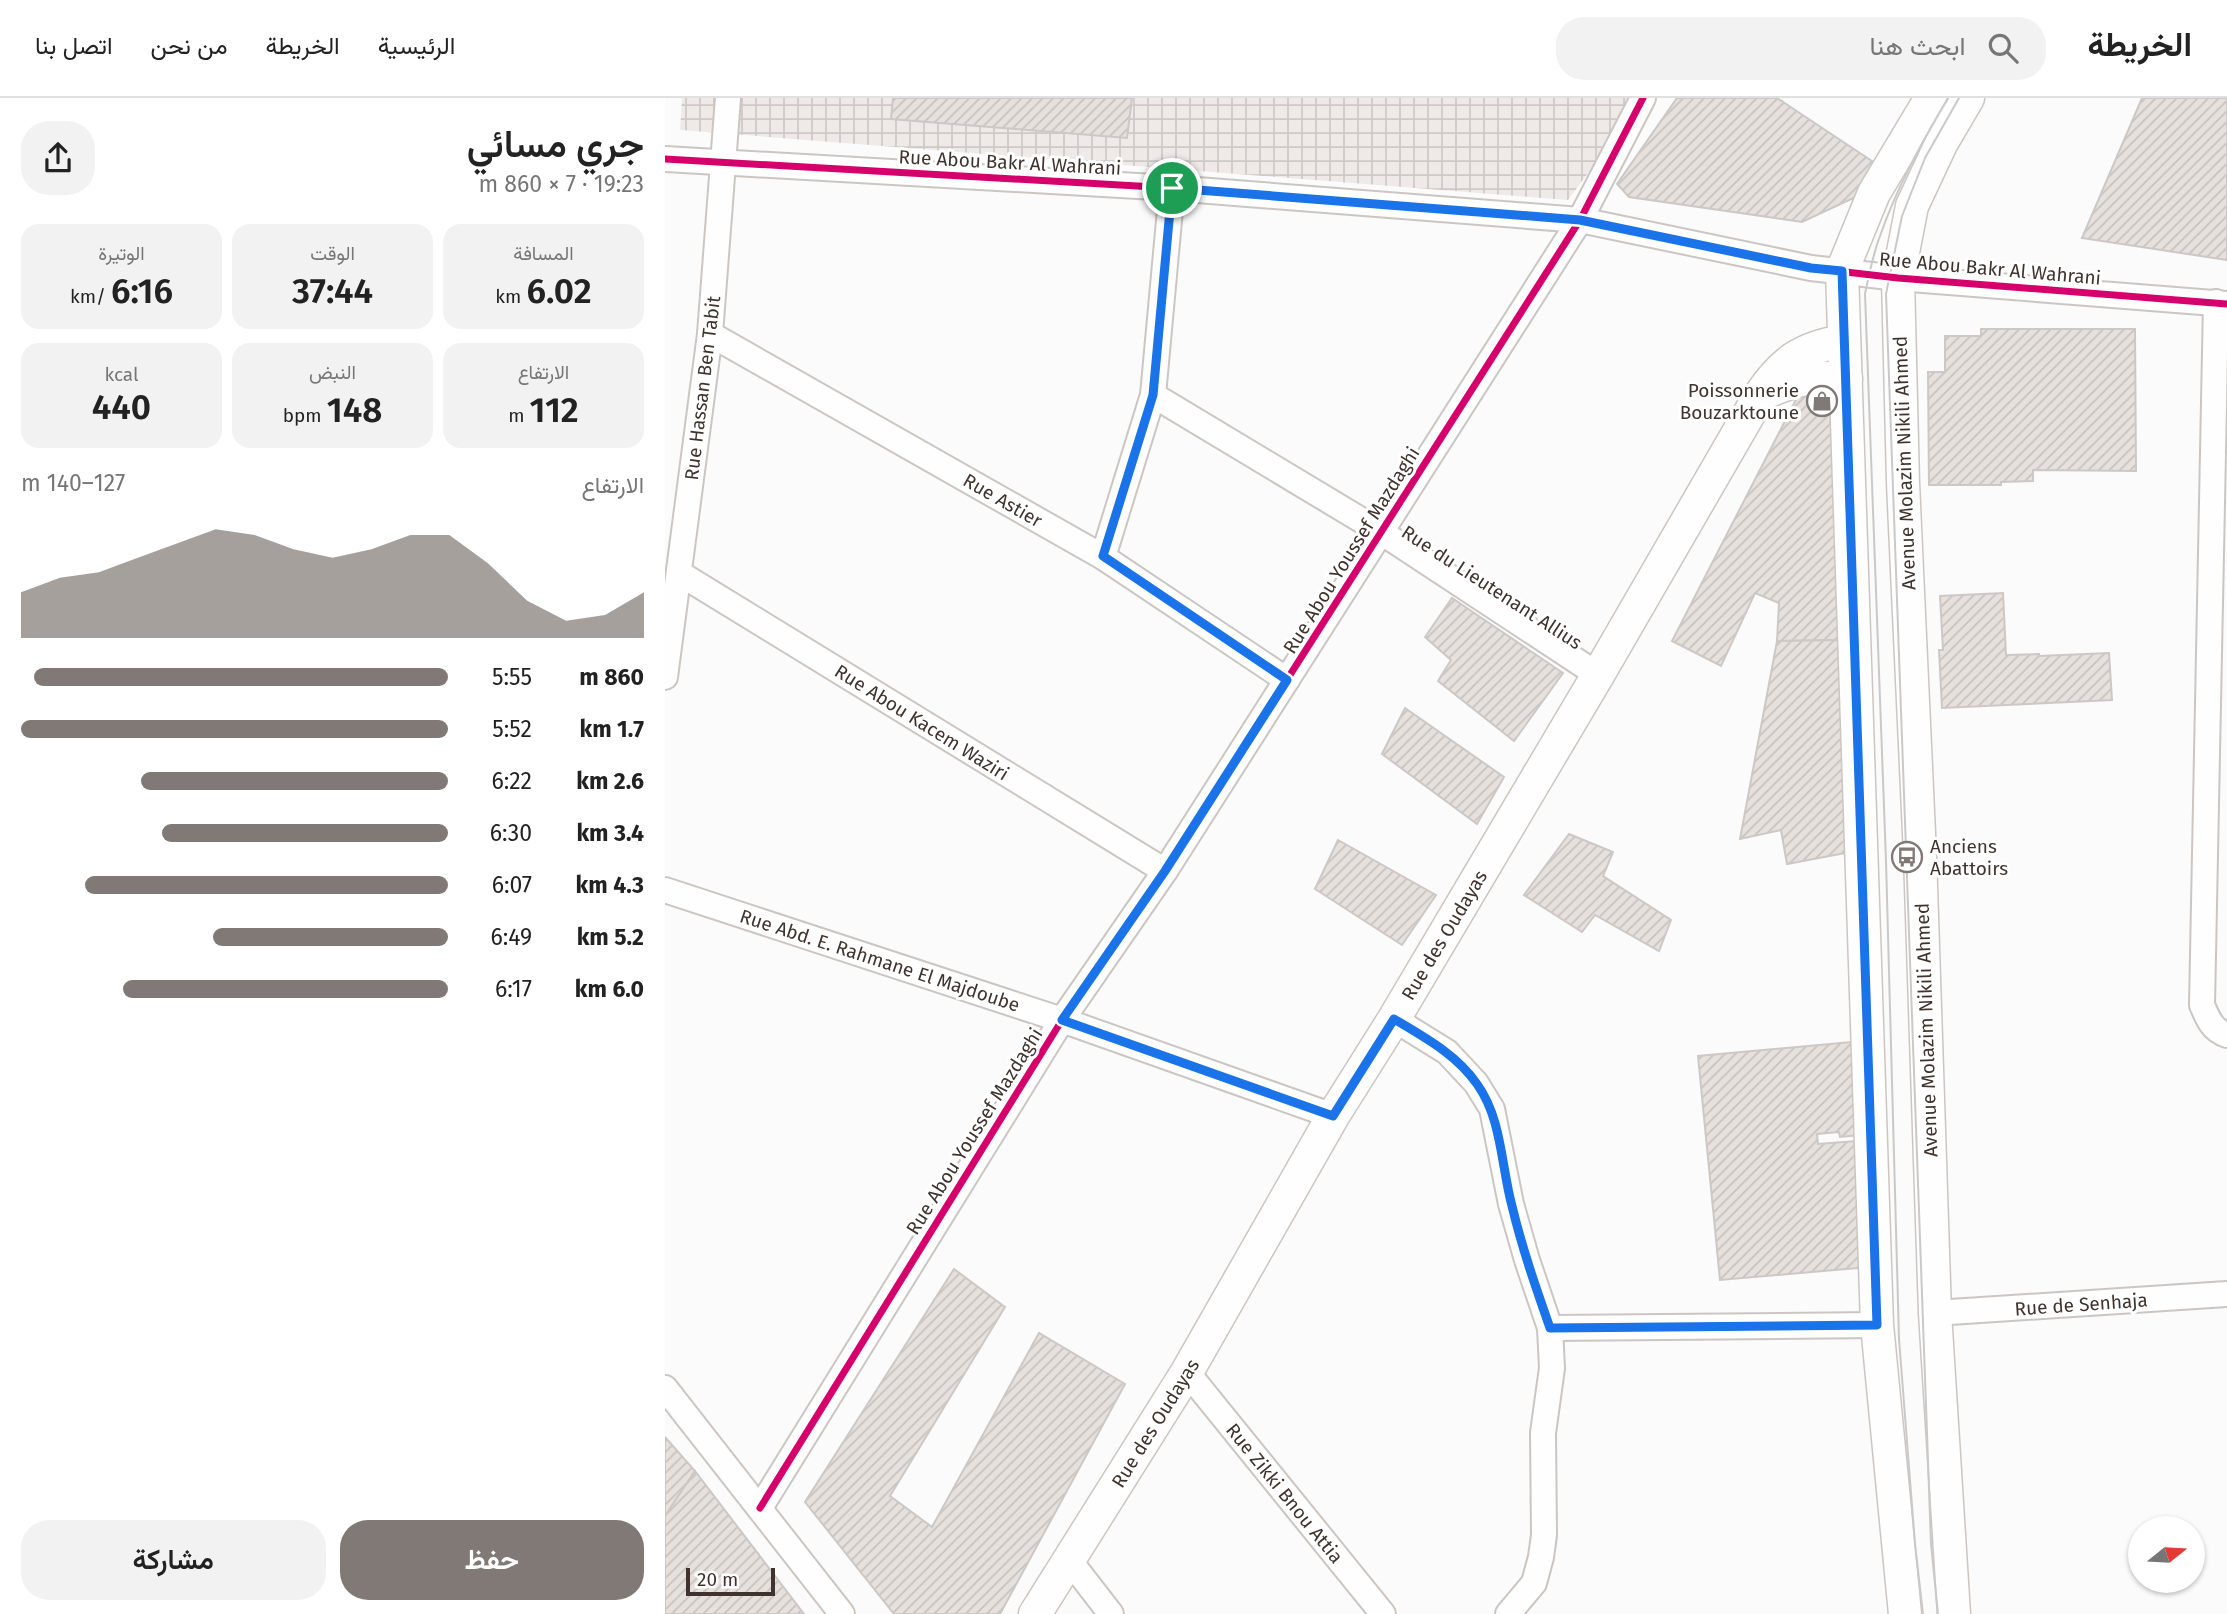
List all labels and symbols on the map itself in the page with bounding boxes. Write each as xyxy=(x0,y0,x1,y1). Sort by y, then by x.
street label: Rue Abou Bakr Al Wahrani xyxy=(898,145,1122,180)
pin xyxy=(1142,158,1202,218)
street label: Rue Abou Bakr Al Wahrani xyxy=(1878,247,2102,290)
street label: Rue Hassan Ben Tabit xyxy=(680,294,725,482)
street label: Avenue Molazim Nikili Ahmed xyxy=(1889,336,1920,590)
place label: Poissonnerie Bouzarktoune xyxy=(1680,379,1799,424)
shop icon: Poissonnerie Bouzarktoune xyxy=(1805,384,1839,418)
street label: Rue Abou Youssef Mazdaghi xyxy=(1278,443,1425,658)
street label: Rue Astier xyxy=(959,469,1047,533)
street label: Rue du Lieutenant Allius xyxy=(1397,520,1586,654)
street label: Rue Abou Kacem Waziri xyxy=(830,659,1013,785)
place label: Anciens Abattoirs xyxy=(1930,835,2008,880)
bus stop icon: Anciens Abattoirs xyxy=(1890,840,1924,874)
street label: Rue des Oudayas xyxy=(1397,866,1492,1004)
street label: Avenue Molazim Nikili Ahmed xyxy=(1911,903,1942,1157)
street label: Rue Abd. E. Rahmane El Majdoube xyxy=(737,904,1023,1017)
street label: Rue Abou Youssef Mazdaghi xyxy=(901,1024,1048,1239)
street label: Rue de Senhaja xyxy=(2014,1288,2148,1321)
street label: Rue des Oudayas xyxy=(1107,1355,1204,1492)
street label: Rue Zikki Bnou Attia xyxy=(1221,1419,1348,1568)
north arrow xyxy=(2128,1516,2205,1592)
scale bar xyxy=(686,1565,775,1597)

